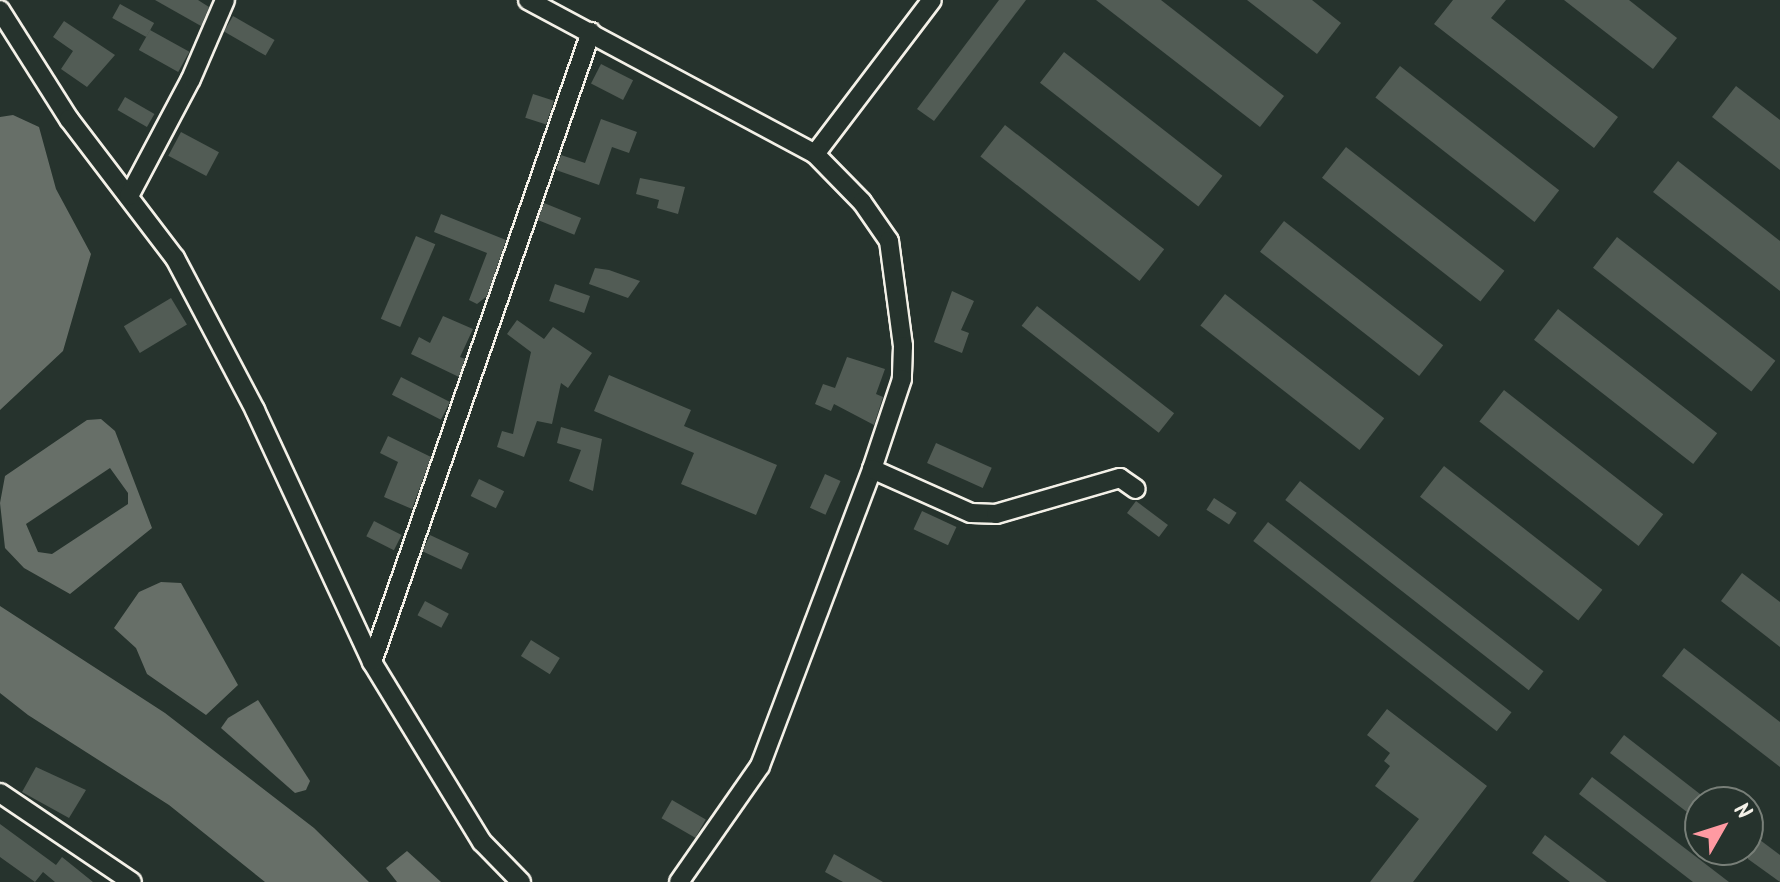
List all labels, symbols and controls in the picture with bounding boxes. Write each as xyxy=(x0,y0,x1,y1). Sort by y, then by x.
north arrow xyxy=(1684,786,1764,866)
text: N xyxy=(1724,795,1759,828)

